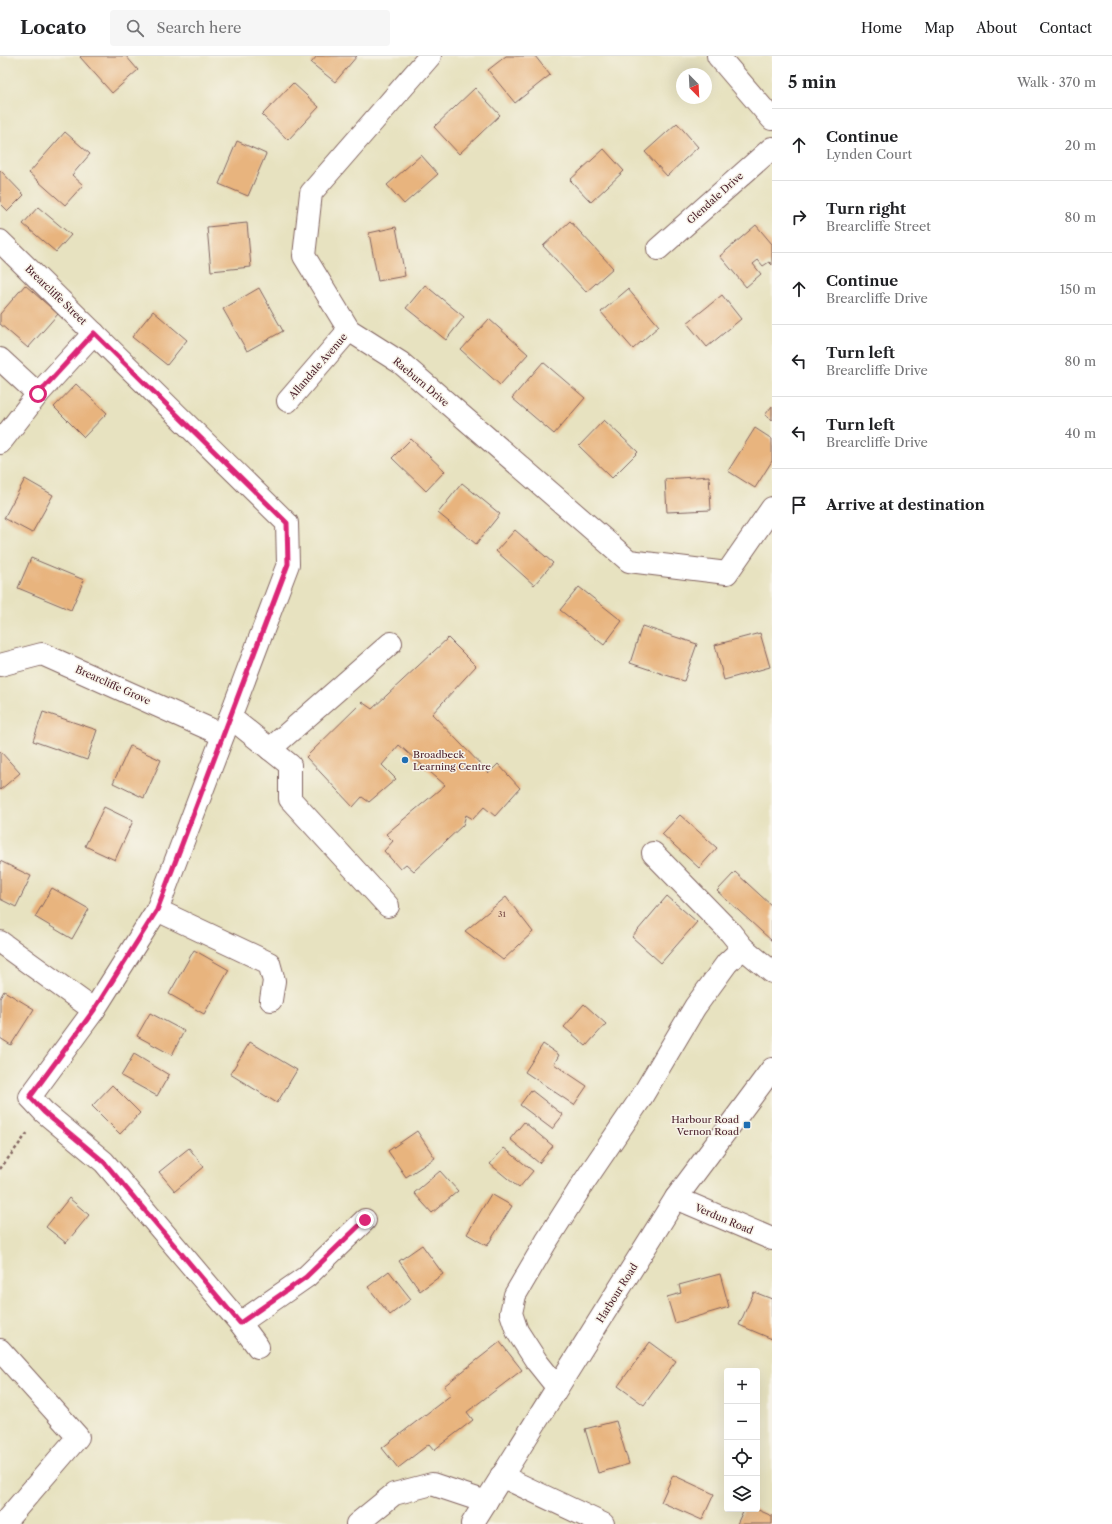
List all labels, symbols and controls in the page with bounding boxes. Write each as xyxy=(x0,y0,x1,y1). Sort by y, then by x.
search box xyxy=(110,10,390,46)
text: Locato xyxy=(20,16,86,39)
icon: search xyxy=(124,17,146,39)
text: Search here xyxy=(156,18,241,37)
text: Home xyxy=(861,19,902,37)
text: Map xyxy=(924,19,954,37)
text: About xyxy=(976,19,1017,37)
text: Contact xyxy=(1039,19,1092,37)
north arrow xyxy=(676,68,712,104)
text: 5 min xyxy=(788,72,836,92)
text: Walk · 370 m xyxy=(1017,74,1096,90)
text: Continue xyxy=(826,127,898,146)
icon: ahead xyxy=(788,134,810,156)
text: 20 m xyxy=(1065,137,1096,153)
text: Lynden Court xyxy=(826,146,912,162)
street label: Glendale Drive xyxy=(684,169,746,227)
text: Turn right xyxy=(826,199,906,218)
icon: right xyxy=(788,206,810,228)
text: 80 m xyxy=(1064,209,1096,225)
text: Brearcliffe Street xyxy=(826,218,931,234)
street label: Brearcliffe Street xyxy=(22,262,90,328)
text: Continue xyxy=(826,271,898,290)
icon: ahead xyxy=(788,278,810,300)
text: 150 m xyxy=(1060,281,1096,297)
text: Brearcliffe Drive xyxy=(826,290,928,306)
street label: Allandale Avenue xyxy=(285,330,350,402)
text: Turn left xyxy=(826,343,895,362)
icon: left xyxy=(788,350,810,372)
text: 80 m xyxy=(1064,353,1096,369)
street label: Raeburn Drive xyxy=(390,355,452,410)
text: Brearcliffe Drive xyxy=(826,362,928,378)
route start xyxy=(29,385,47,403)
text: Turn left xyxy=(826,415,895,434)
icon: left xyxy=(788,422,810,444)
text: 40 m xyxy=(1065,425,1096,441)
text: Brearcliffe Drive xyxy=(826,434,928,450)
icon: arrive xyxy=(788,494,810,516)
text: Arrive at destination xyxy=(826,495,985,514)
street label: Brearcliffe Grove xyxy=(73,663,153,708)
place label: Broadbeck Learning Centre xyxy=(413,748,491,773)
marker: Broadbeck Learning Centre xyxy=(400,755,410,765)
house number: 31 xyxy=(498,909,507,919)
place label: Harbour Road Vernon Road xyxy=(671,1113,739,1138)
marker: Harbour Road Vernon Road xyxy=(742,1120,752,1130)
street label: Verdun Road xyxy=(692,1201,755,1237)
route end xyxy=(356,1211,374,1229)
street label: Harbour Road xyxy=(594,1261,640,1325)
map controls xyxy=(724,1368,760,1512)
button: + xyxy=(724,1368,760,1404)
button: − xyxy=(724,1404,760,1440)
button: locate xyxy=(724,1440,760,1476)
button: layers xyxy=(724,1476,760,1512)

